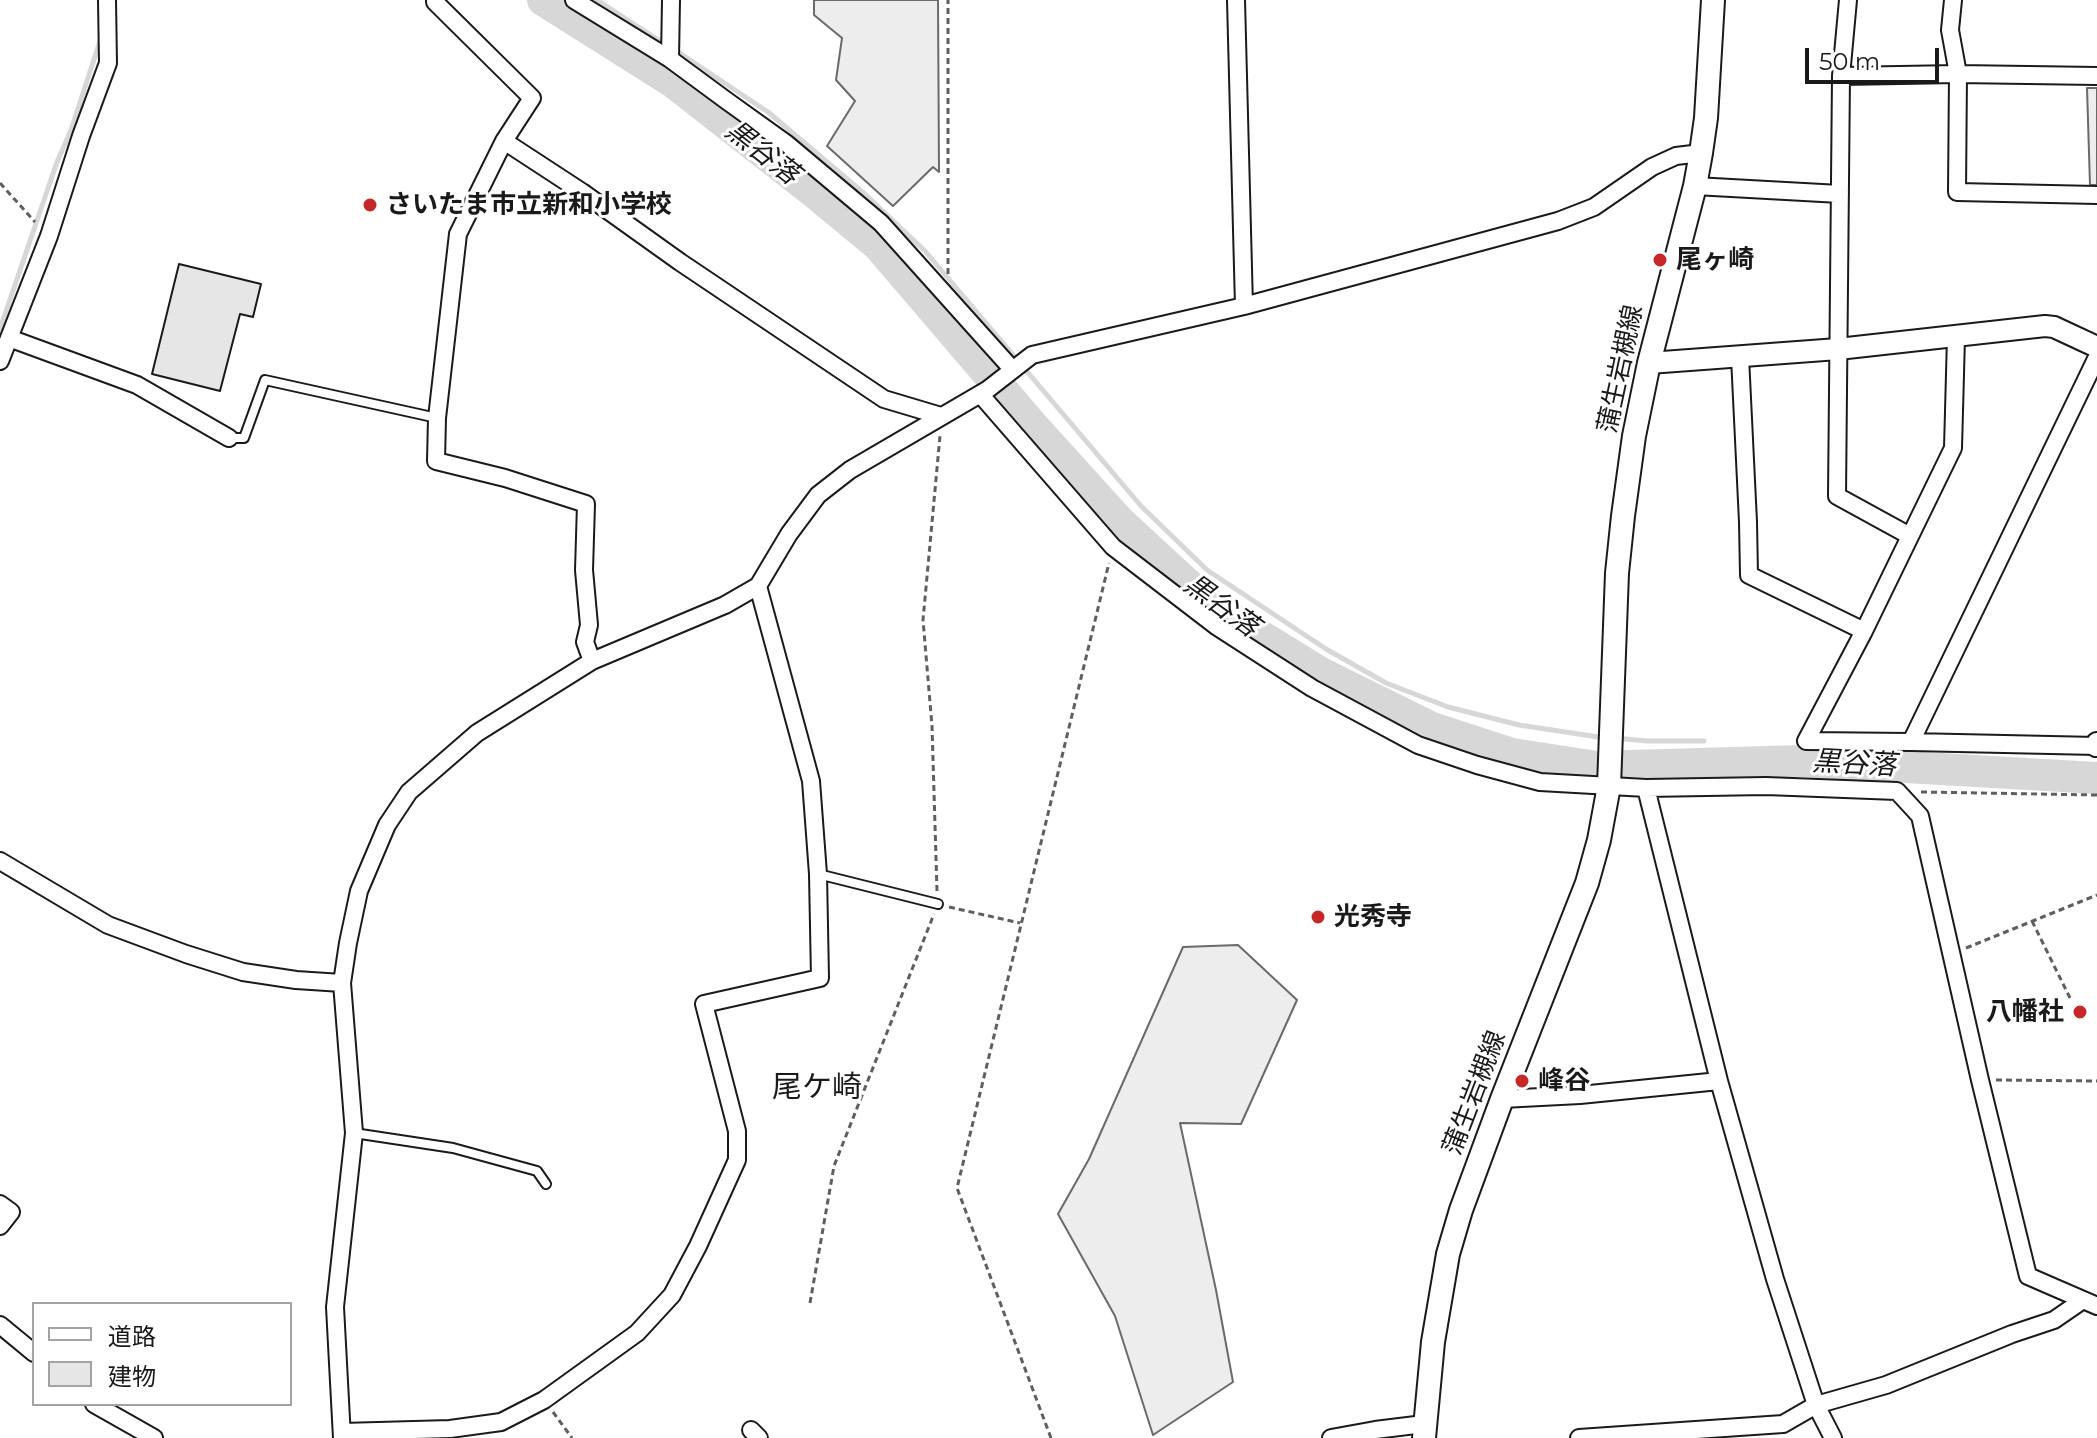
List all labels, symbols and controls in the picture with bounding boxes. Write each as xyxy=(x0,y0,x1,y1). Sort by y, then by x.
scale bar xyxy=(1809,32,1943,82)
text: 50 m xyxy=(1819,47,1880,76)
water label: 黒谷落 xyxy=(719,114,805,192)
place label: さいたま市立新和小学校 xyxy=(386,189,672,221)
marker: さいたま市立新和小学校 xyxy=(361,196,379,214)
place label: 尾ヶ崎 xyxy=(1676,244,1754,276)
marker: 尾ヶ崎 xyxy=(1651,251,1669,269)
street label: 蒲生岩槻線 xyxy=(1592,302,1650,436)
water label: 黒谷落 xyxy=(1177,568,1265,644)
water label: 黒谷落 xyxy=(1811,745,1897,783)
place label: 光秀寺 xyxy=(1334,901,1412,933)
marker: 光秀寺 xyxy=(1309,908,1327,926)
place label: 八幡社 xyxy=(1986,996,2064,1028)
marker: 八幡社 xyxy=(2071,1003,2089,1021)
street label: 蒲生岩槻線 xyxy=(1437,1027,1513,1159)
place label: 峰谷 xyxy=(1538,1065,1590,1097)
district label: 尾ケ崎 xyxy=(772,1070,862,1106)
marker: 峰谷 xyxy=(1513,1072,1531,1090)
legend xyxy=(32,1302,292,1406)
text: 道路 xyxy=(108,1322,156,1351)
text: 建物 xyxy=(108,1362,156,1391)

